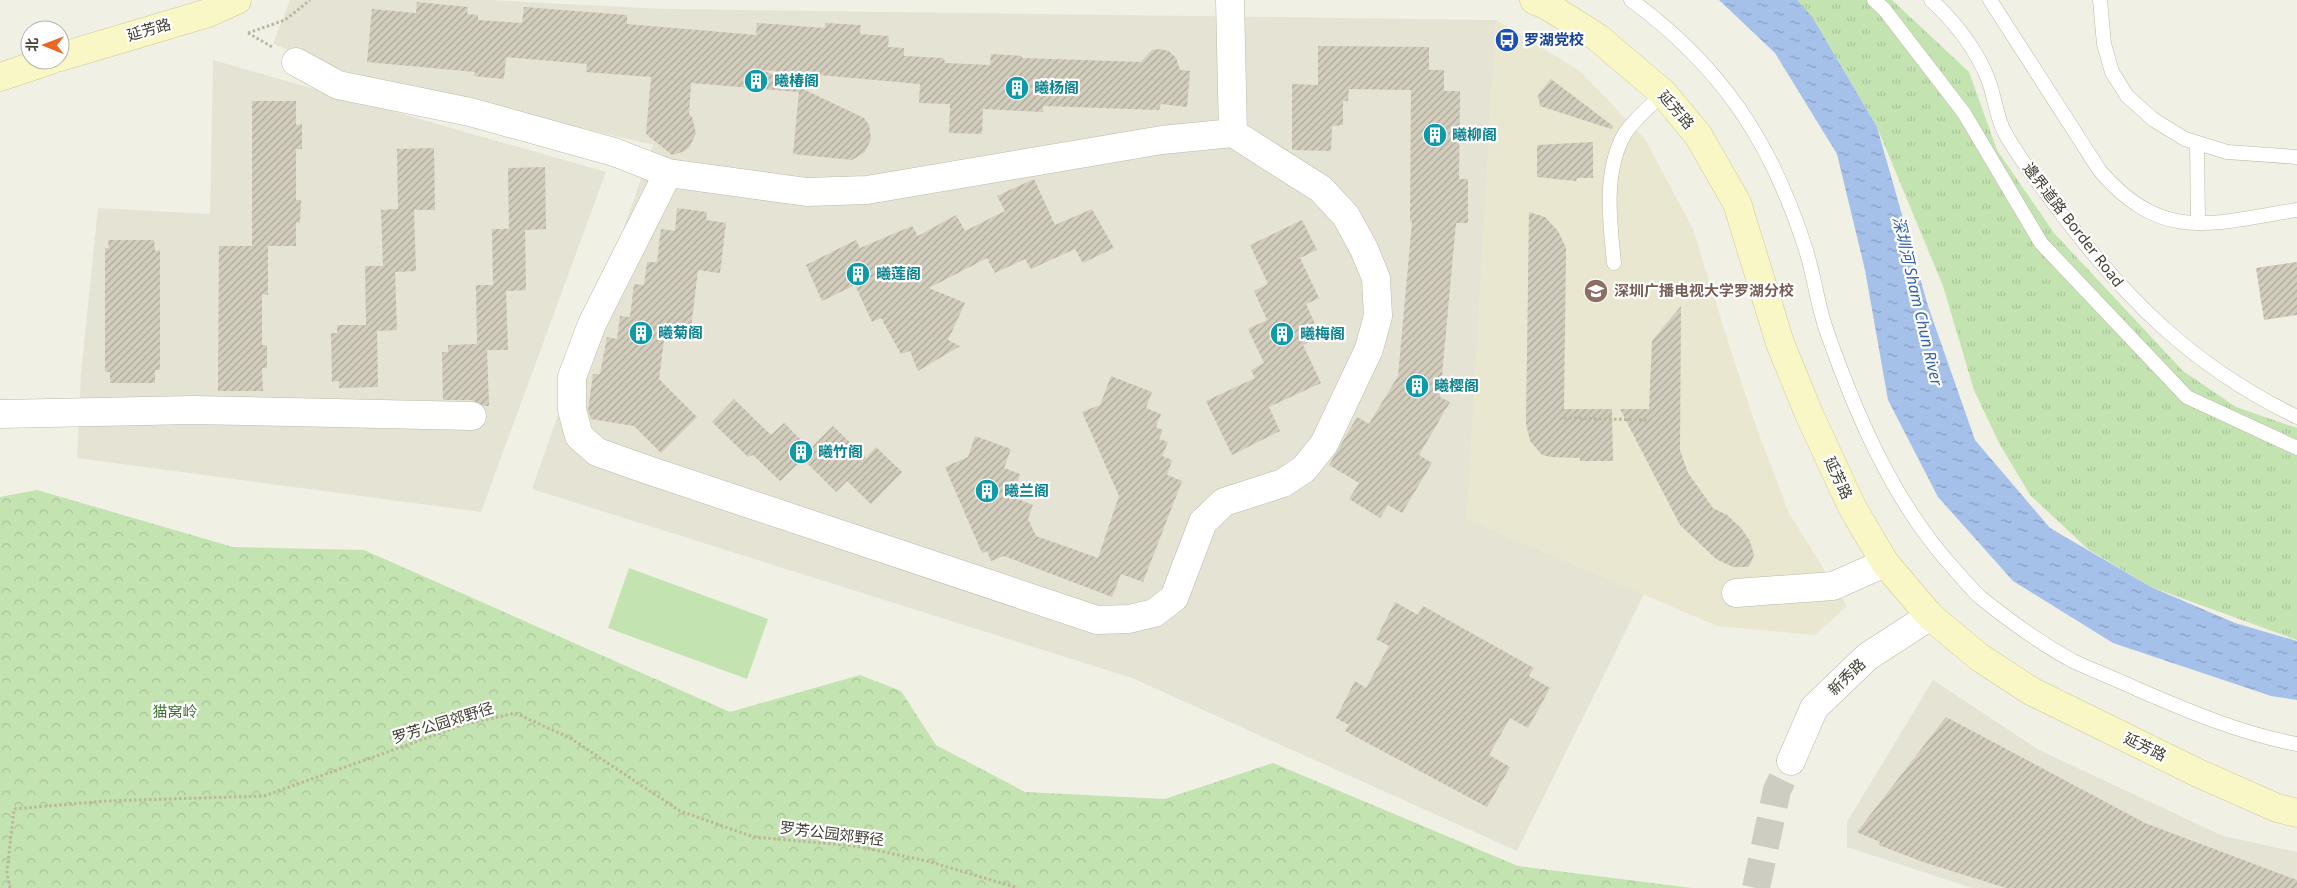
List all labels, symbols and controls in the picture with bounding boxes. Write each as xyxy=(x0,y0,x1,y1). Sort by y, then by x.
street label: 延芳路 xyxy=(124,13,173,45)
north arrow xyxy=(20,20,70,70)
bus stop icon: 罗湖党校 xyxy=(1494,27,1520,53)
place label: 罗湖党校 xyxy=(1524,29,1584,49)
text: 北 xyxy=(22,38,41,52)
building icon: 曦椿阁 xyxy=(743,68,769,94)
place label: 曦椿阁 xyxy=(774,70,819,90)
building icon: 曦杨阁 xyxy=(1004,75,1030,101)
place label: 曦杨阁 xyxy=(1034,77,1079,97)
street label: 延芳路 xyxy=(1654,86,1699,133)
building icon: 曦柳阁 xyxy=(1422,122,1448,148)
place label: 曦柳阁 xyxy=(1452,124,1497,144)
street label: 邊界道路 Border Road xyxy=(2019,158,2129,291)
water label: 深圳河 Sham Chun River xyxy=(1888,214,1948,388)
building icon: 曦莲阁 xyxy=(845,261,871,287)
place label: 曦莲阁 xyxy=(876,263,921,283)
school or university icon: 深圳广播电视大学罗湖分校 xyxy=(1583,278,1609,304)
place label: 深圳广播电视大学罗湖分校 xyxy=(1614,280,1794,300)
building icon: 曦菊阁 xyxy=(628,320,654,346)
building icon: 曦梅阁 xyxy=(1269,321,1295,347)
place label: 曦菊阁 xyxy=(658,322,703,342)
place label: 曦梅阁 xyxy=(1300,323,1345,343)
building icon: 曦樱阁 xyxy=(1404,373,1430,399)
place label: 曦樱阁 xyxy=(1434,375,1479,395)
building icon: 曦竹阁 xyxy=(788,439,814,465)
place label: 曦竹阁 xyxy=(818,441,863,461)
street label: 延芳路 xyxy=(1820,453,1857,502)
building icon: 曦兰阁 xyxy=(974,478,1000,504)
place label: 曦兰阁 xyxy=(1004,480,1049,500)
street label: 新秀路 xyxy=(1823,653,1869,699)
street label: 罗芳公园郊野径 xyxy=(390,697,496,747)
park label: 猫窝岭 xyxy=(152,701,198,721)
street label: 延芳路 xyxy=(2121,727,2170,765)
street label: 罗芳公园郊野径 xyxy=(779,817,885,849)

